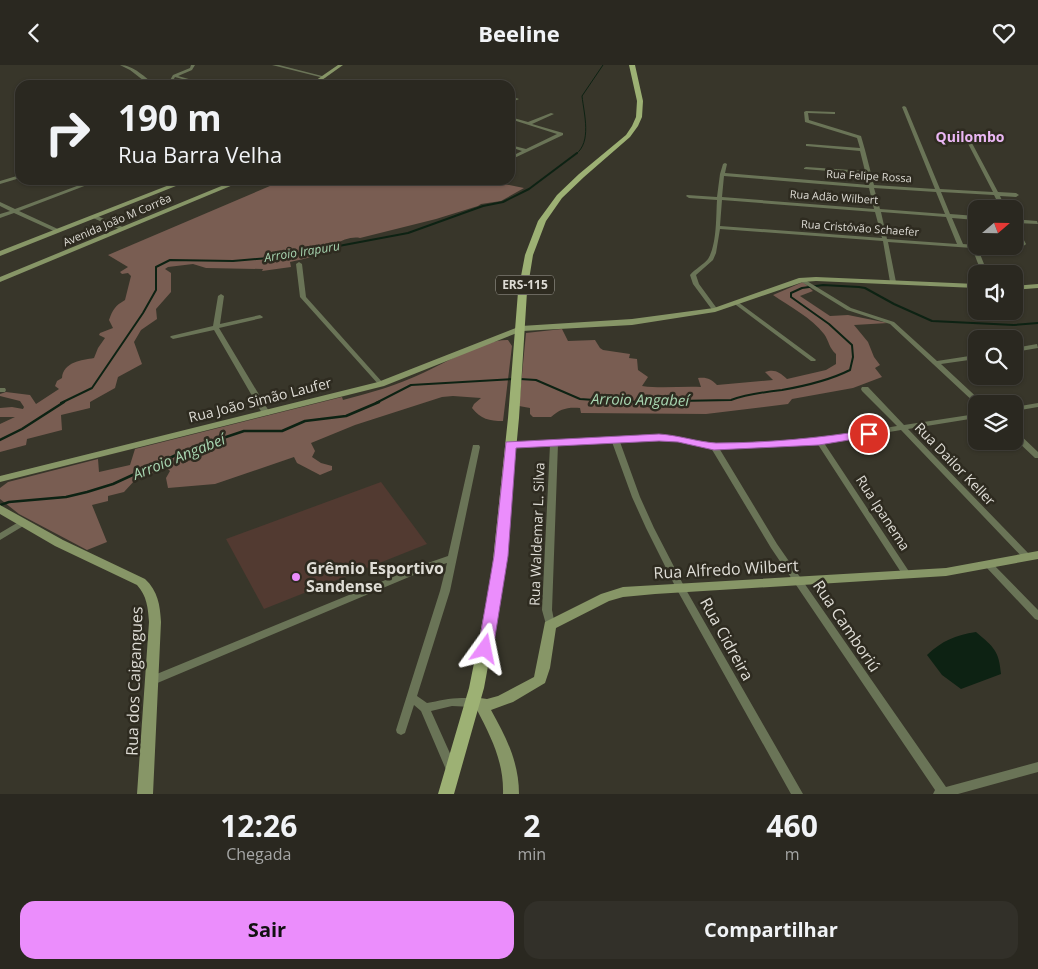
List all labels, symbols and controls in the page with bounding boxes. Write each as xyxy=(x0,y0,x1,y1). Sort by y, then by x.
text: Beeline xyxy=(478,18,560,48)
icon: back xyxy=(20,19,48,47)
icon: heart xyxy=(990,19,1018,47)
text: 190 m xyxy=(118,94,222,141)
icon: right xyxy=(35,100,100,165)
district label: Quilombo xyxy=(936,127,1005,146)
text: Rua Barra Velha xyxy=(118,139,282,169)
street label: Rua Felipe Rossa xyxy=(826,166,912,185)
street label: Rua Adão Wilbert xyxy=(789,186,879,207)
street label: Avenida João M Corrêa xyxy=(60,190,173,249)
north arrow xyxy=(968,200,1022,255)
map controls xyxy=(968,200,1023,450)
street label: Rua Cristóvão Schaefer xyxy=(801,216,920,239)
water label: Arroio Irapuru xyxy=(262,237,341,266)
button: sound xyxy=(968,265,1023,320)
road number: ERS-115 xyxy=(496,275,554,295)
button: search xyxy=(968,330,1023,385)
street label: Rua João Simão Laufer xyxy=(186,372,334,426)
water label: Arroio Angabeí xyxy=(590,388,691,410)
button: layers xyxy=(968,395,1023,450)
pin xyxy=(848,413,890,455)
street label: Rua Dailor Keller xyxy=(911,418,1000,509)
icon: arrive xyxy=(855,420,883,448)
water label: Arroio Angabeí xyxy=(128,428,230,484)
street label: Rua Waldemar L. Silva xyxy=(525,462,548,606)
street label: Rua Ipanema xyxy=(852,471,915,554)
street label: Rua Alfredo Wilbert xyxy=(653,554,799,584)
place label: Grêmio Esportivo Sandense xyxy=(306,557,444,597)
marker: Grêmio Esportivo Sandense xyxy=(290,571,302,583)
street label: Rua Camboriú xyxy=(808,576,886,676)
street label: Rua Cidreira xyxy=(695,594,759,684)
street label: Rua dos Caigangues xyxy=(120,606,148,756)
position arrow xyxy=(458,622,510,674)
text: 12:26 xyxy=(220,805,297,846)
text: 2 xyxy=(523,805,540,846)
text: 460 xyxy=(766,805,818,846)
text: Chegada xyxy=(226,843,291,865)
text: min xyxy=(518,843,546,865)
text: m xyxy=(785,843,800,865)
button: Sair xyxy=(20,901,514,959)
button: Compartilhar xyxy=(524,901,1018,959)

